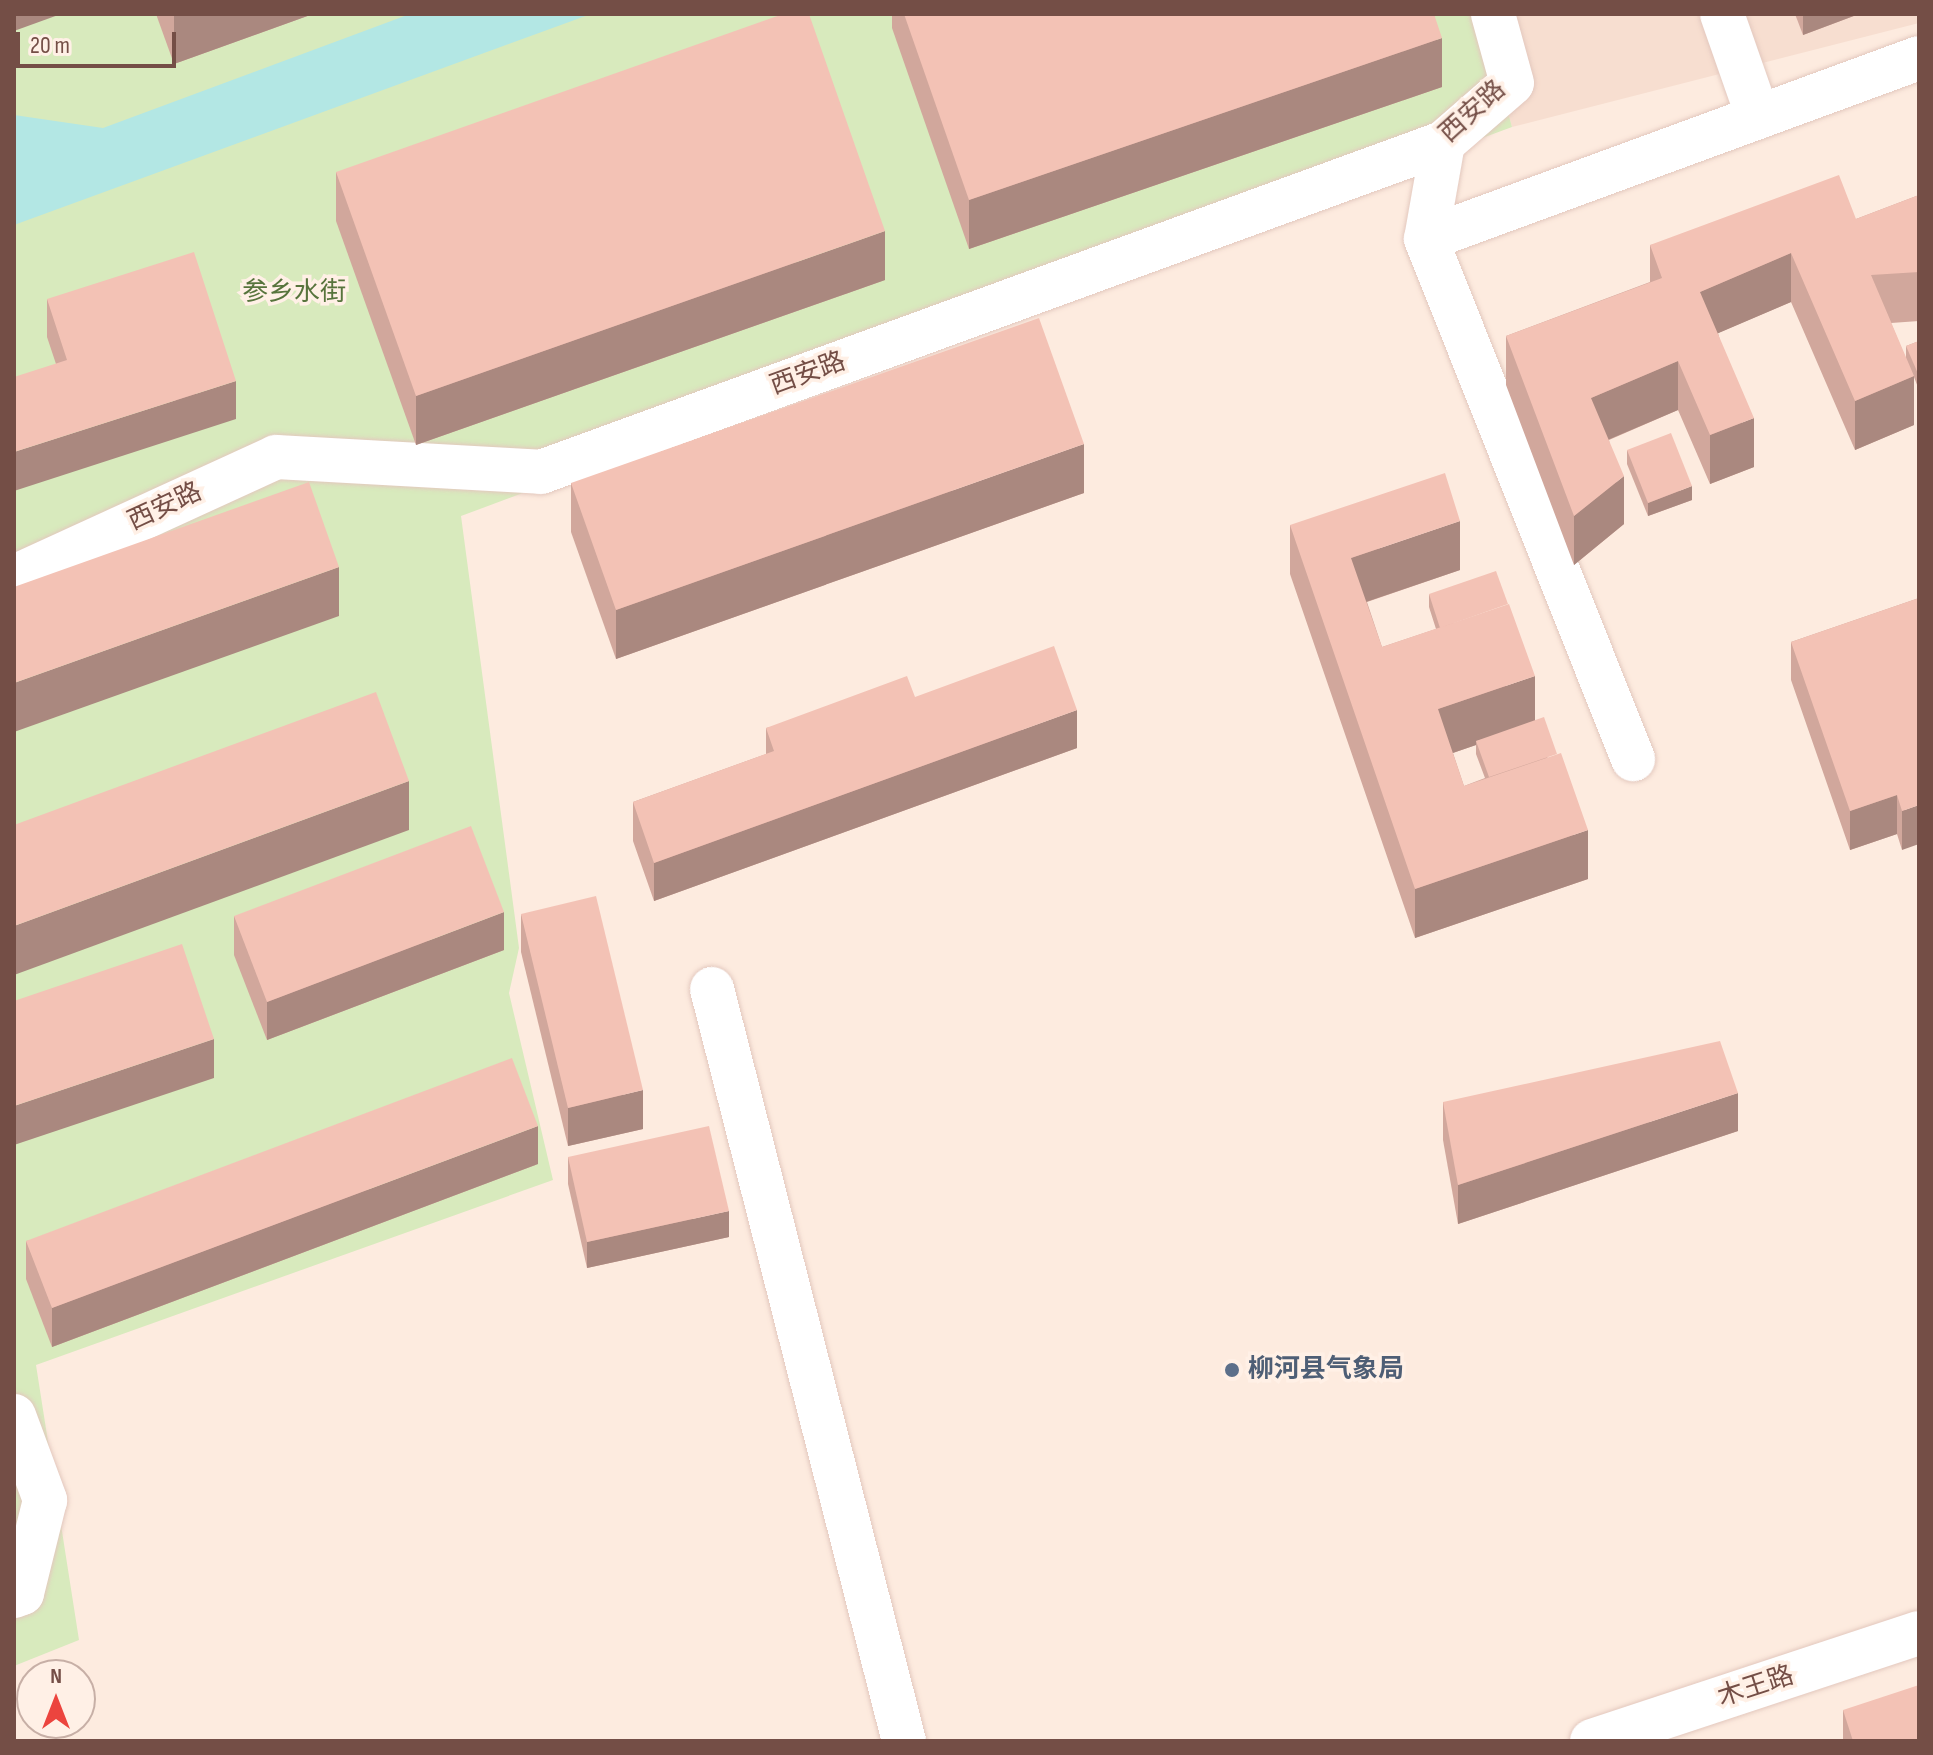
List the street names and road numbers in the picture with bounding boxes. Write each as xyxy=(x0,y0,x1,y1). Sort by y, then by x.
street label: 西安路 xyxy=(1434,74,1512,150)
street label: 西安路 xyxy=(766,346,850,402)
street label: 西安路 xyxy=(123,476,207,538)
street label: 木王路 xyxy=(1714,1660,1798,1714)

